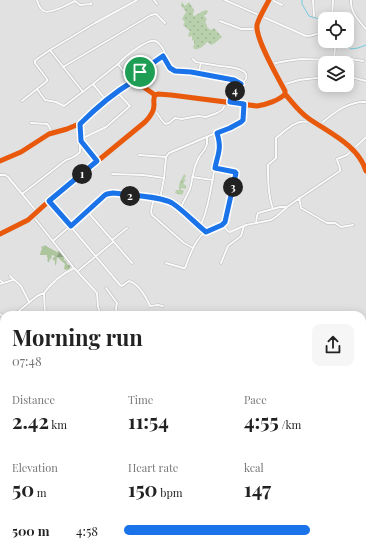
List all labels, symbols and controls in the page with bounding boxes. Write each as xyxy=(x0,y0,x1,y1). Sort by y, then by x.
map controls xyxy=(318,12,354,92)
button: locate xyxy=(318,12,354,48)
pin xyxy=(123,55,157,89)
button: layers xyxy=(318,56,354,92)
icon: arrive xyxy=(129,61,151,83)
pin: 4 xyxy=(225,81,245,101)
text: 4 xyxy=(232,83,238,98)
pin: 1 xyxy=(72,164,92,184)
text: 1 xyxy=(80,166,84,181)
pin: 3 xyxy=(223,177,243,197)
text: 3 xyxy=(230,179,236,194)
pin: 2 xyxy=(120,186,140,206)
text: 2 xyxy=(127,188,133,203)
text: Morning run xyxy=(12,322,143,352)
button: share xyxy=(312,324,354,366)
text: 07:48 xyxy=(12,352,42,369)
text: Distance xyxy=(12,392,55,407)
text: Time xyxy=(128,392,153,407)
text: Pace xyxy=(244,392,267,407)
text: 2.42 xyxy=(12,407,49,434)
text: 11:54 xyxy=(128,407,169,434)
text: 4:55 xyxy=(244,407,279,434)
text: km xyxy=(49,417,67,432)
text: /km xyxy=(279,417,301,432)
text: Elevation xyxy=(12,460,58,475)
text: Heart rate xyxy=(128,460,178,475)
text: kcal xyxy=(244,460,264,475)
text: 50 xyxy=(12,475,34,502)
text: 150 xyxy=(128,475,158,502)
text: 147 xyxy=(244,475,271,502)
text: m xyxy=(34,485,47,500)
text: bpm xyxy=(158,485,183,500)
text: 500 m xyxy=(12,522,50,539)
text: 4:58 xyxy=(76,522,98,539)

